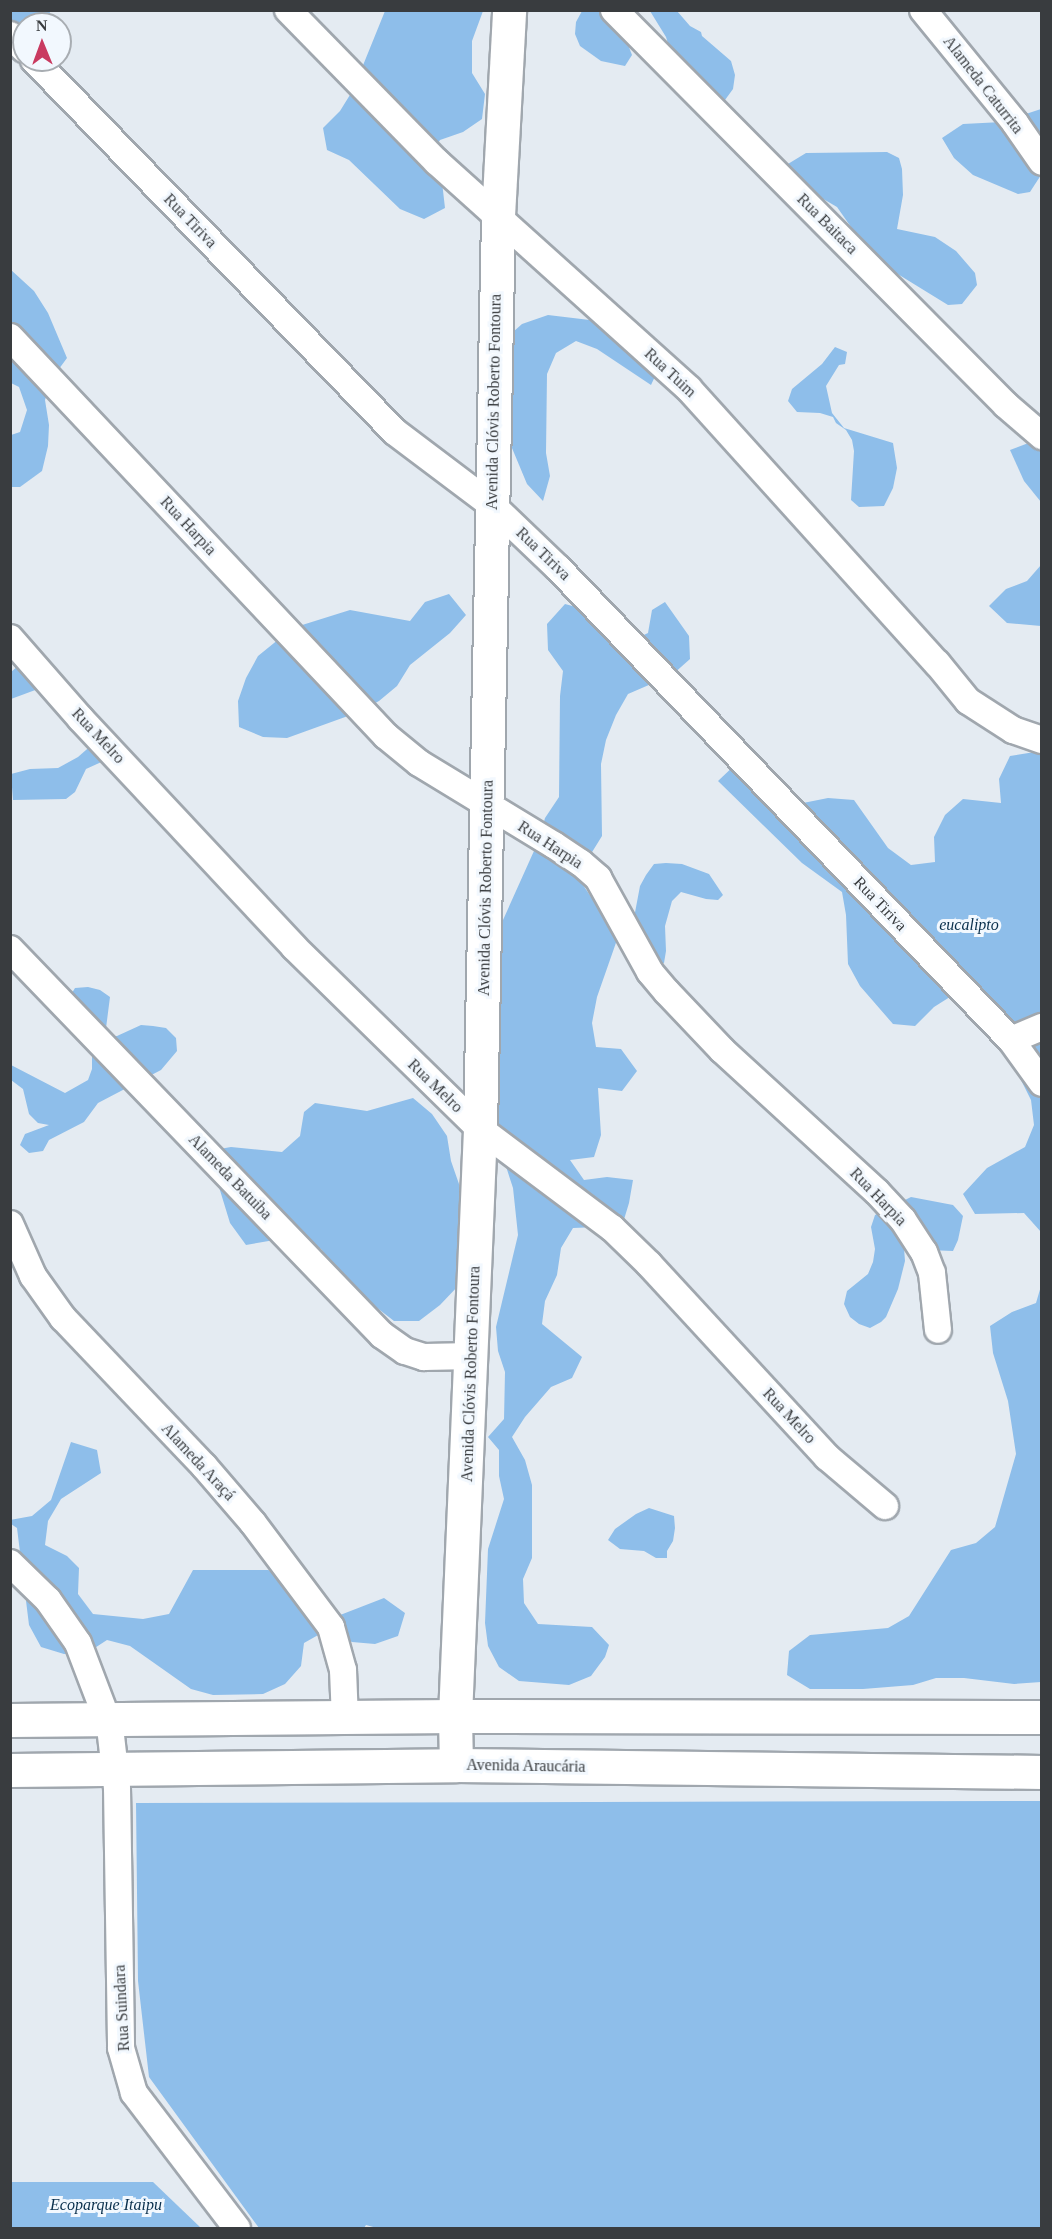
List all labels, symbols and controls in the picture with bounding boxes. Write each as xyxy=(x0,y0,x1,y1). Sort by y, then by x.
north arrow xyxy=(12,12,72,72)
text: N xyxy=(36,17,48,34)
street label: Alameda Caturrita xyxy=(939,32,1027,138)
street label: Rua Tiriva xyxy=(159,190,221,252)
street label: Rua Baitaca xyxy=(793,190,861,258)
street label: Avenida Clóvis Roberto Fontoura xyxy=(483,294,505,510)
street label: Rua Tuim xyxy=(640,344,700,402)
street label: Rua Harpia xyxy=(156,493,220,559)
street label: Rua Tiriva xyxy=(512,523,574,585)
street label: Rua Melro xyxy=(67,704,129,768)
street label: Avenida Clóvis Roberto Fontoura xyxy=(475,780,497,996)
street label: Rua Harpia xyxy=(514,817,586,873)
street label: Rua Tiriva xyxy=(849,873,911,935)
park label: eucalipto xyxy=(939,915,999,935)
street label: Rua Melro xyxy=(404,1055,466,1117)
street label: Alameda Batuiba xyxy=(184,1130,276,1224)
street label: Rua Harpia xyxy=(846,1164,910,1230)
street label: Avenida Clóvis Roberto Fontoura xyxy=(458,1266,484,1482)
street label: Rua Melro xyxy=(758,1384,820,1448)
street label: Alameda Araçá xyxy=(157,1419,239,1505)
street label: Avenida Araucária xyxy=(466,1755,586,1777)
street label: Rua Suindara xyxy=(110,1964,134,2052)
park label: Ecoparque Itaipu xyxy=(50,2195,162,2215)

